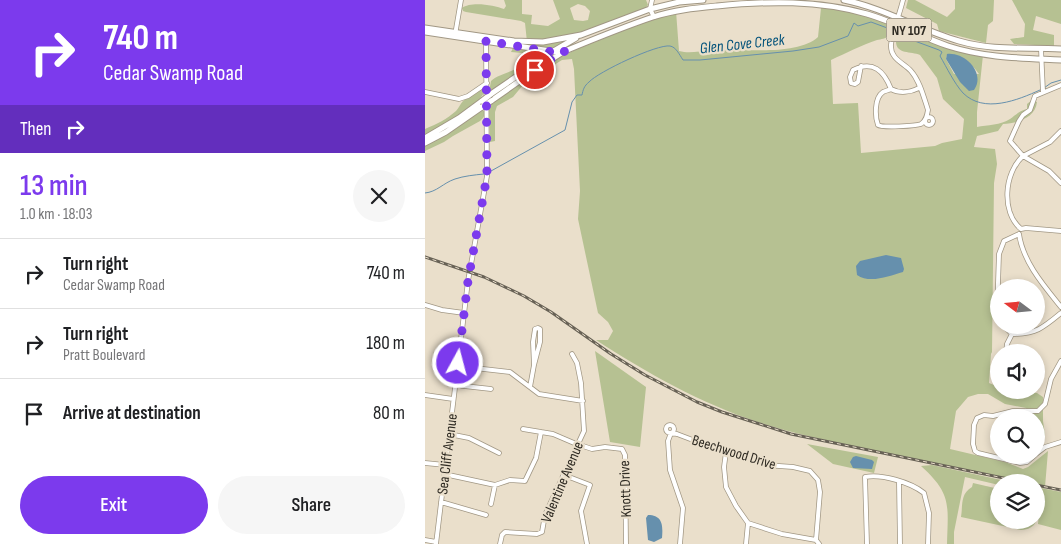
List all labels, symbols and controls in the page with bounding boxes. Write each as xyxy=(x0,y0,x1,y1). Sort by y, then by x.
text: 740 m xyxy=(103,17,178,60)
road number: NY 107 xyxy=(887,18,931,42)
icon: right xyxy=(20,20,85,85)
water label: Glen Cove Creek xyxy=(699,30,786,58)
pin xyxy=(514,49,556,91)
icon: arrive xyxy=(521,56,549,84)
text: Cedar Swamp Road xyxy=(103,60,243,87)
icon: right xyxy=(61,115,89,143)
text: Then xyxy=(20,118,51,141)
text: 13 min xyxy=(20,168,88,204)
button: close xyxy=(353,170,405,222)
text: 1.0 km · 18:03 xyxy=(20,205,92,224)
text: Turn right xyxy=(63,253,128,276)
icon: right xyxy=(20,260,48,288)
text: 740 m xyxy=(367,262,405,285)
text: Cedar Swamp Road xyxy=(63,276,165,295)
north arrow xyxy=(990,279,1045,334)
map controls xyxy=(990,279,1045,529)
text: Turn right xyxy=(63,323,128,346)
icon: right xyxy=(20,330,48,358)
text: 180 m xyxy=(366,332,405,355)
position arrow xyxy=(431,336,483,388)
button: sound xyxy=(990,344,1045,399)
text: Pratt Boulevard xyxy=(63,346,145,365)
icon: arrive xyxy=(20,400,48,428)
text: Arrive at destination xyxy=(63,402,201,425)
text: 80 m xyxy=(373,402,405,425)
button: search xyxy=(990,409,1045,464)
street label: Sea Cliff Avenue xyxy=(433,412,462,496)
street label: Beechwood Drive xyxy=(690,431,778,474)
street label: Valentine Avenue xyxy=(537,439,588,526)
street label: Knott Drive xyxy=(615,460,636,518)
button: layers xyxy=(990,474,1045,529)
button: Exit xyxy=(20,476,208,534)
button: Share xyxy=(218,476,405,534)

